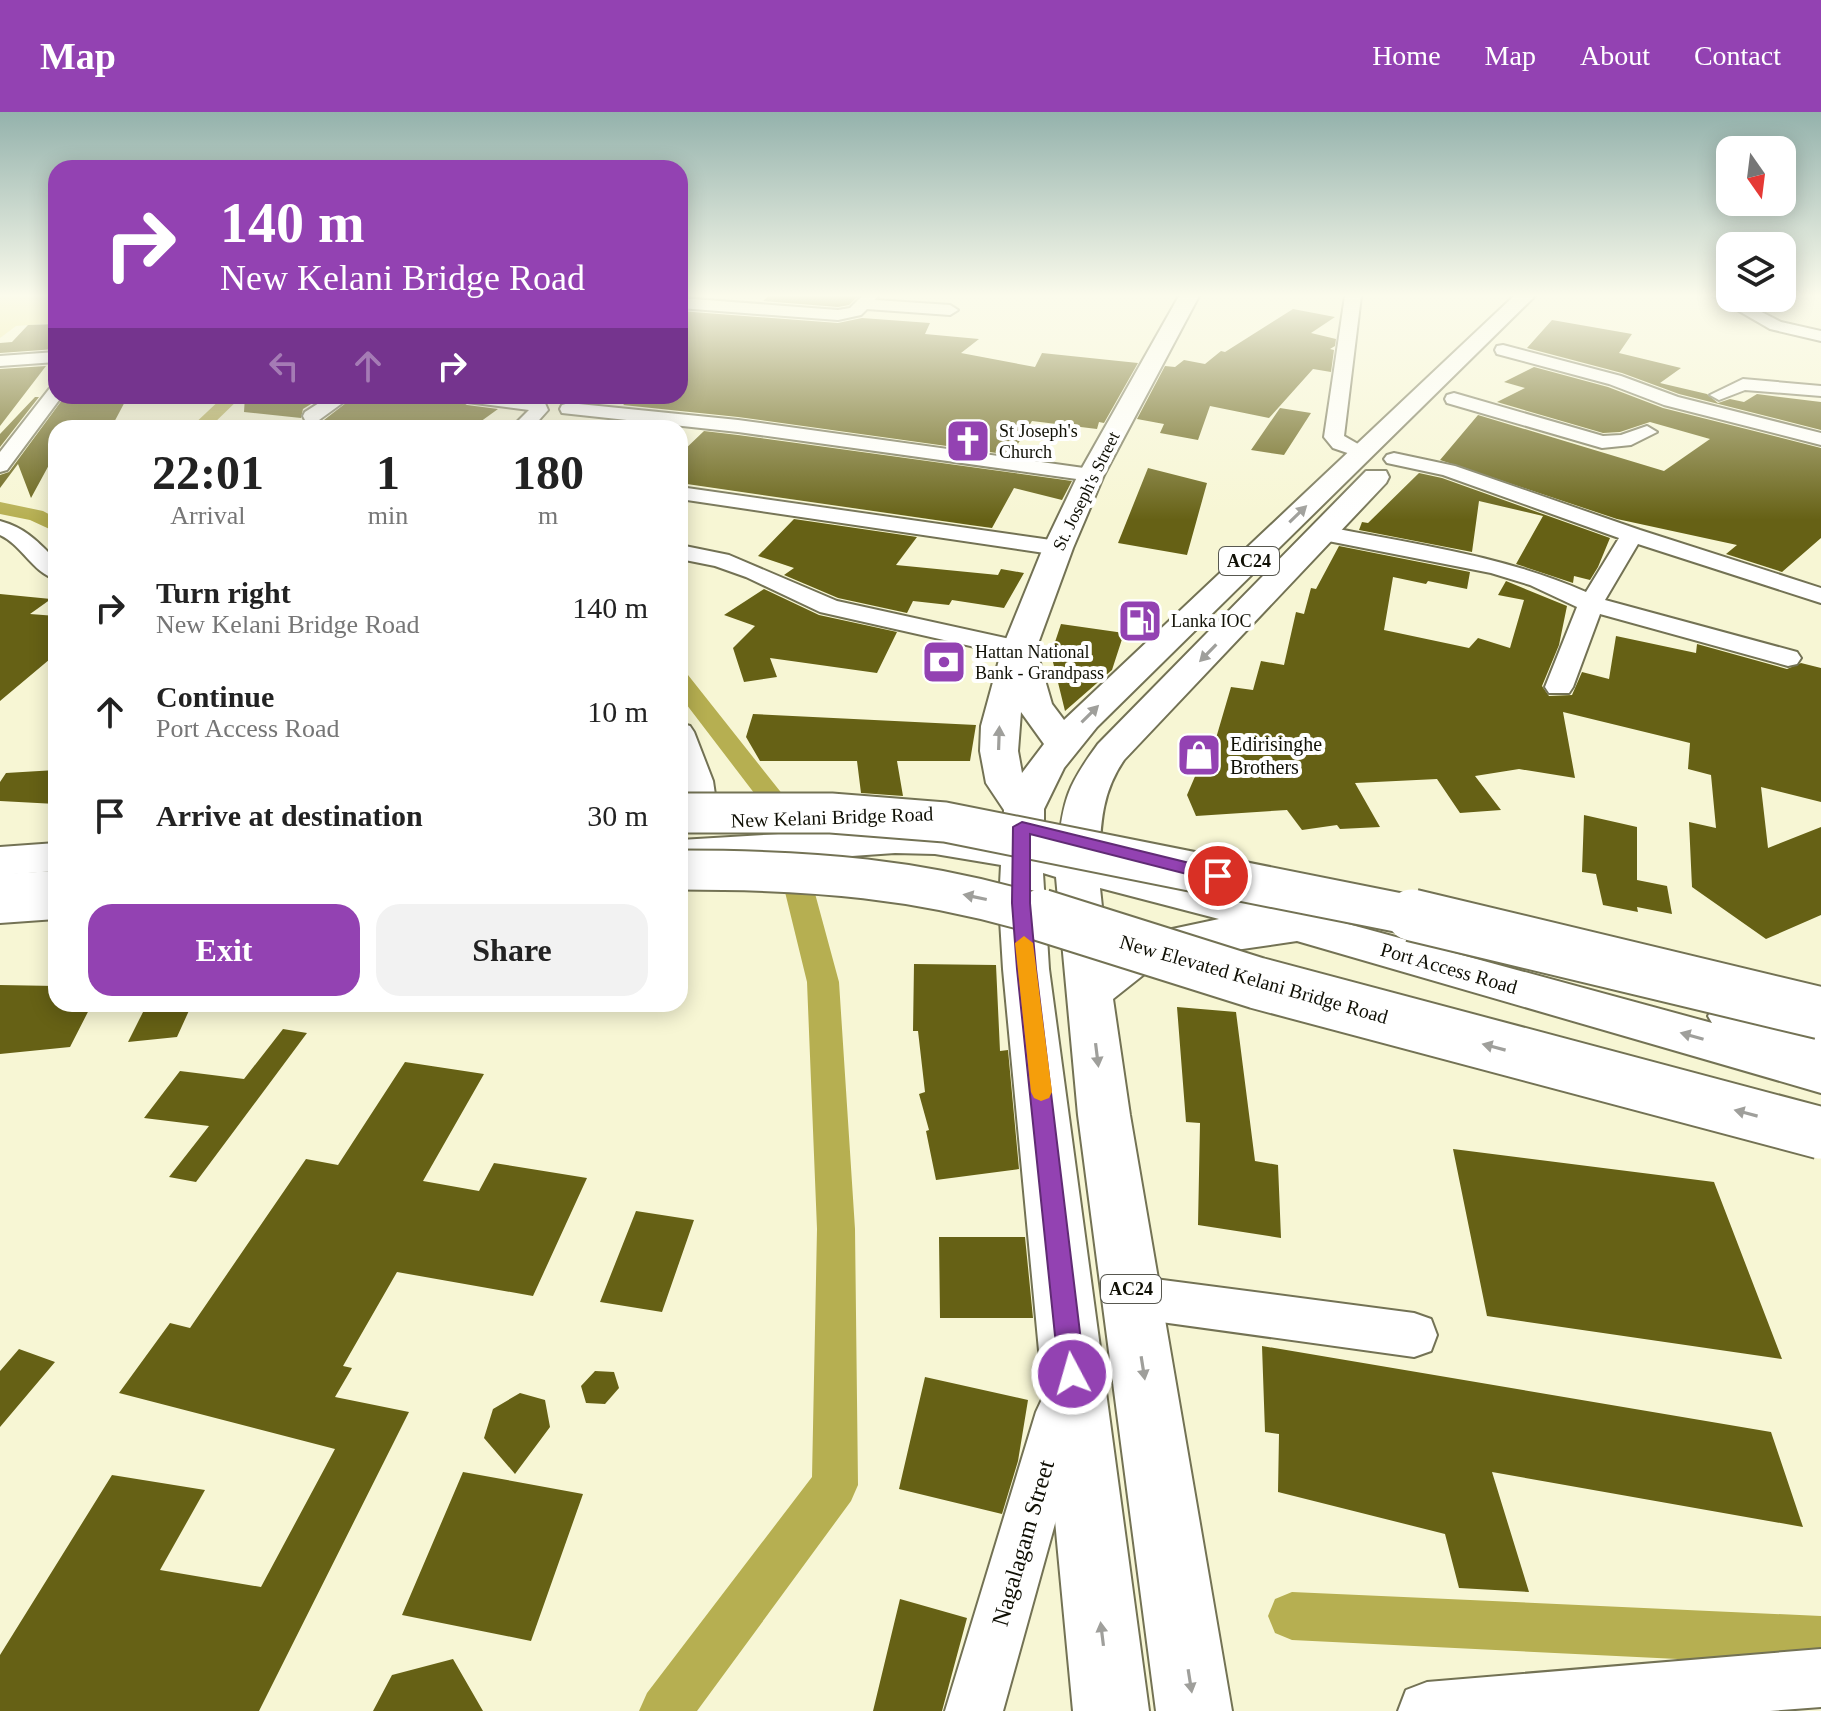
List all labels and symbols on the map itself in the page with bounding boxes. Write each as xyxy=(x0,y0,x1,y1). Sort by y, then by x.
north arrow xyxy=(1716,136,1796,216)
church icon: St Joseph's Church xyxy=(944,417,992,465)
place label: St Joseph's Church xyxy=(999,421,1078,462)
street label: St. Joseph's Street xyxy=(1049,428,1123,554)
one-way arrow xyxy=(1288,505,1307,524)
road number: AC24 xyxy=(1219,547,1279,575)
fuel station icon: Lanka IOC xyxy=(1116,597,1164,645)
place label: Lanka IOC xyxy=(1171,611,1251,631)
bank icon: Hattan National Bank - Grandpass xyxy=(920,638,968,686)
place label: Hattan National Bank - Grandpass xyxy=(975,642,1104,683)
one-way arrow xyxy=(1199,643,1218,662)
one-way arrow xyxy=(1080,705,1099,723)
one-way arrow xyxy=(993,725,1005,750)
shop icon: Edirisinghe Brothers xyxy=(1175,731,1223,779)
place label: Edirisinghe Brothers xyxy=(1230,733,1322,778)
street label: New Kelani Bridge Road xyxy=(730,802,934,833)
pin xyxy=(1184,842,1252,910)
one-way arrow xyxy=(963,890,988,903)
street label: New Elevated Kelani Bridge Road xyxy=(1117,930,1390,1029)
street label: Port Access Road xyxy=(1378,938,1520,998)
one-way arrow xyxy=(1679,1030,1704,1042)
one-way arrow xyxy=(1482,1041,1507,1053)
one-way arrow xyxy=(1091,1043,1104,1068)
one-way arrow xyxy=(1733,1107,1758,1119)
road number: AC24 xyxy=(1101,1275,1161,1303)
position arrow xyxy=(1030,1332,1114,1416)
one-way arrow xyxy=(1137,1356,1150,1381)
street label: Nagalagam Street xyxy=(987,1457,1059,1629)
one-way arrow xyxy=(1095,1621,1108,1646)
one-way arrow xyxy=(1184,1668,1197,1693)

